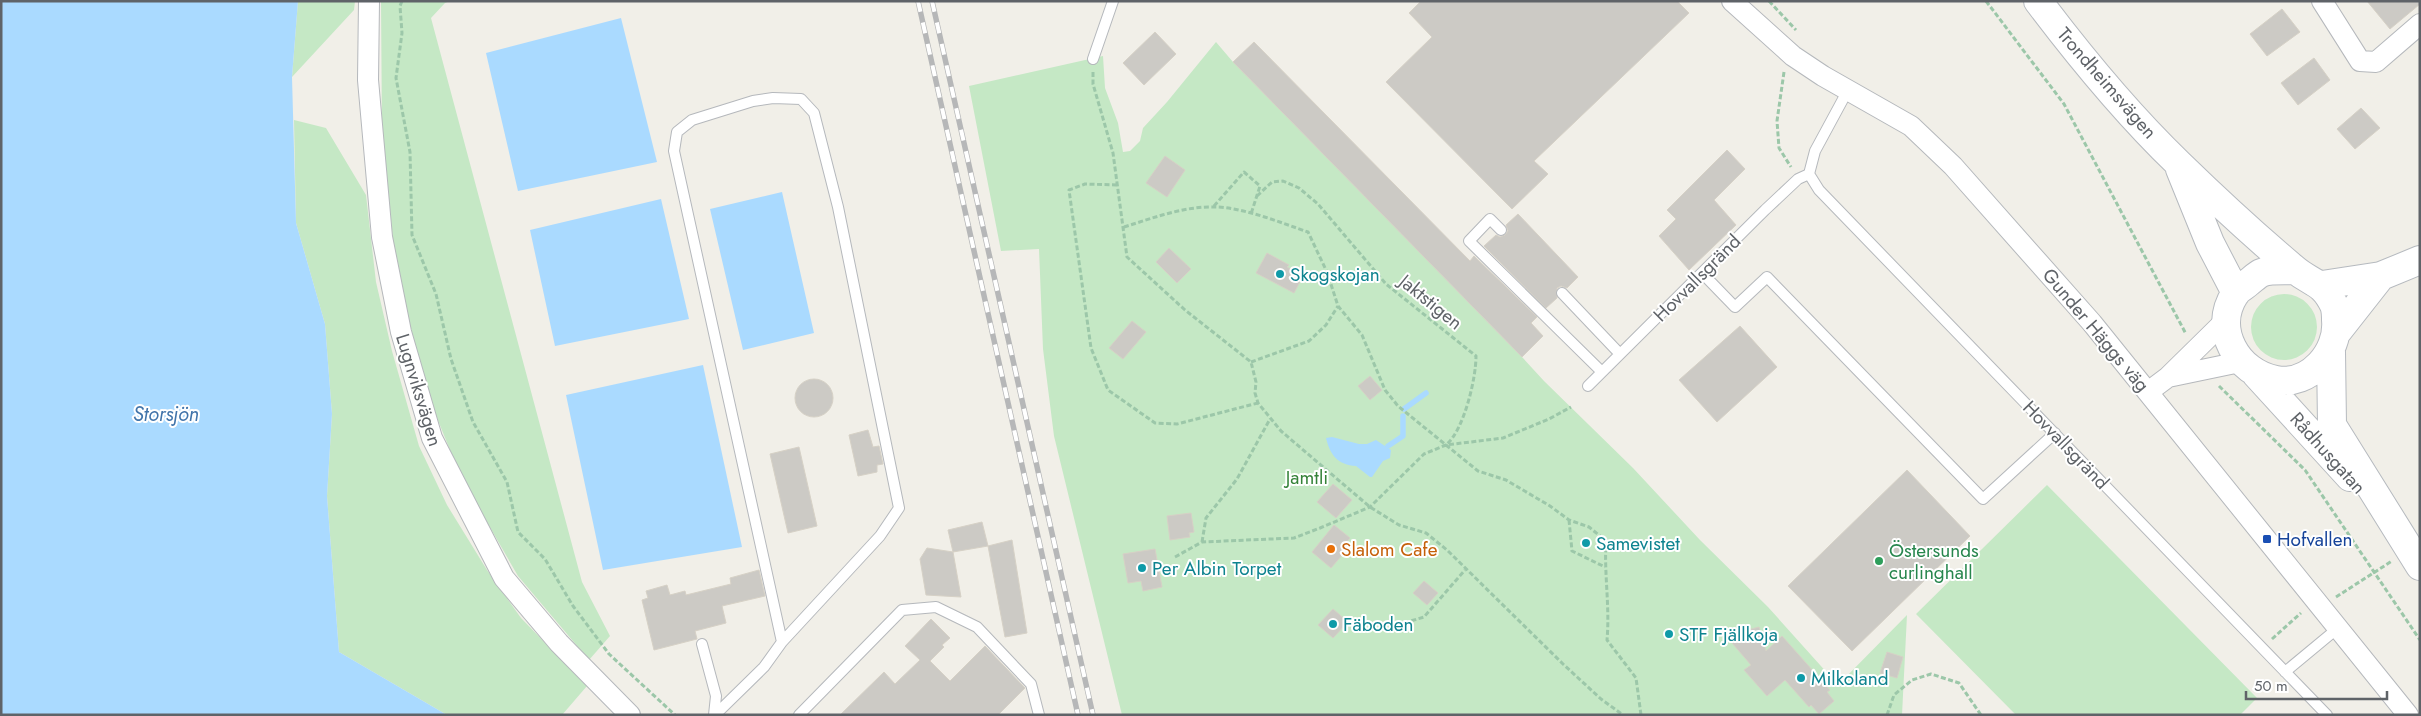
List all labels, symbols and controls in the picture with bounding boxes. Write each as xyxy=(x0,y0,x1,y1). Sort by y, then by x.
street label: Trondheimsvägen xyxy=(2051,21,2163,145)
street label: Hovvallsgränd xyxy=(1647,228,1747,328)
place label: Skogskojan xyxy=(1290,261,1380,288)
street label: Gunder Häggs väg xyxy=(2036,262,2156,398)
street label: Jaktstigen xyxy=(1391,266,1468,336)
marker: Skogskojan xyxy=(1274,268,1286,280)
street label: Lugnviksvägen xyxy=(389,330,449,450)
street label: Hovvallsgränd xyxy=(2017,395,2115,495)
water label: Storsjön xyxy=(133,400,199,429)
street label: Rådhusgatan xyxy=(2284,406,2372,500)
park label: Jamtli xyxy=(1283,464,1328,491)
place label: Hofvallen xyxy=(2277,526,2352,553)
place label: Samevistet xyxy=(1596,530,1680,557)
marker: Hofvallen xyxy=(2261,533,2273,545)
place label: Slalom Cafe xyxy=(1341,536,1438,563)
marker: Samevistet xyxy=(1580,537,1592,549)
place label: Östersunds curlinghall xyxy=(1889,537,1979,586)
marker: Slalom Cafe xyxy=(1325,543,1337,555)
place label: Per Albin Torpet xyxy=(1152,555,1282,582)
marker: Östersunds curlinghall xyxy=(1873,555,1885,567)
marker: Per Albin Torpet xyxy=(1136,562,1148,574)
place label: Fäboden xyxy=(1343,611,1414,638)
marker: Fäboden xyxy=(1327,618,1339,630)
place label: STF Fjällkoja xyxy=(1679,621,1778,648)
marker: STF Fjällkoja xyxy=(1663,628,1675,640)
place label: Milkoland xyxy=(1811,665,1888,692)
scale bar xyxy=(2246,668,2387,700)
marker: Milkoland xyxy=(1795,672,1807,684)
text: 50 m xyxy=(2254,675,2288,697)

